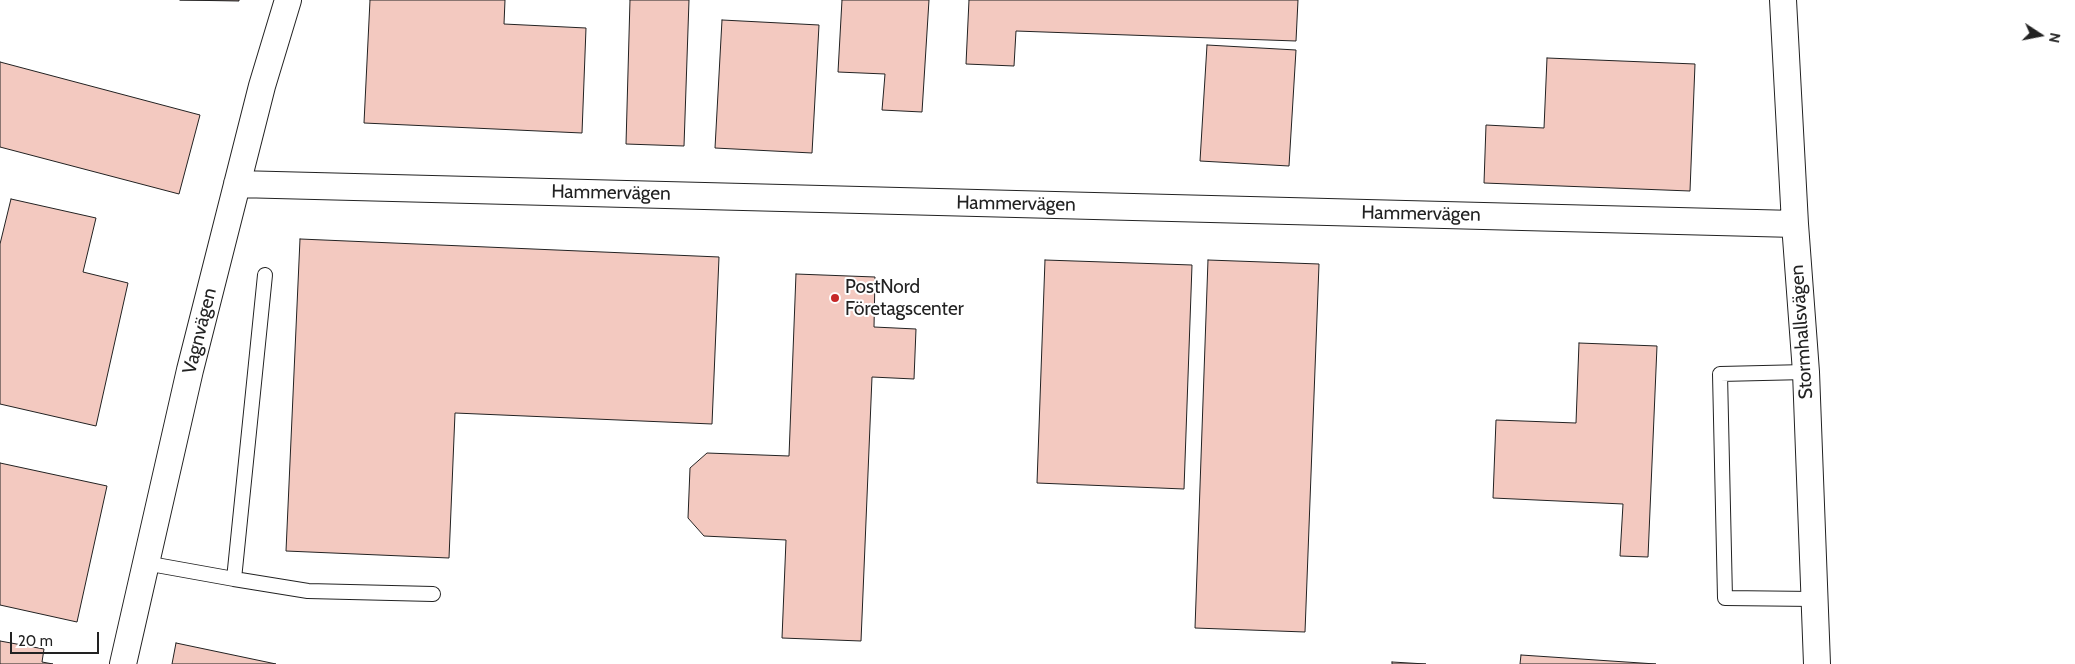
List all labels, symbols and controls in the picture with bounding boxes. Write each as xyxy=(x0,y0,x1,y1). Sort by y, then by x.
north arrow xyxy=(2015,10,2065,60)
text: N xyxy=(2045,31,2065,44)
street label: Hammervägen xyxy=(551,181,671,205)
street label: Hammervägen xyxy=(956,192,1076,216)
street label: Hammervägen xyxy=(1361,202,1481,226)
street label: Stormhallsvägen xyxy=(1786,264,1818,400)
place label: PostNord Företagscenter xyxy=(845,276,964,320)
street label: Vagnvägen xyxy=(178,286,222,376)
marker: PostNord Företagscenter xyxy=(829,292,841,304)
scale bar xyxy=(12,622,101,654)
text: 20 m xyxy=(18,632,53,650)

